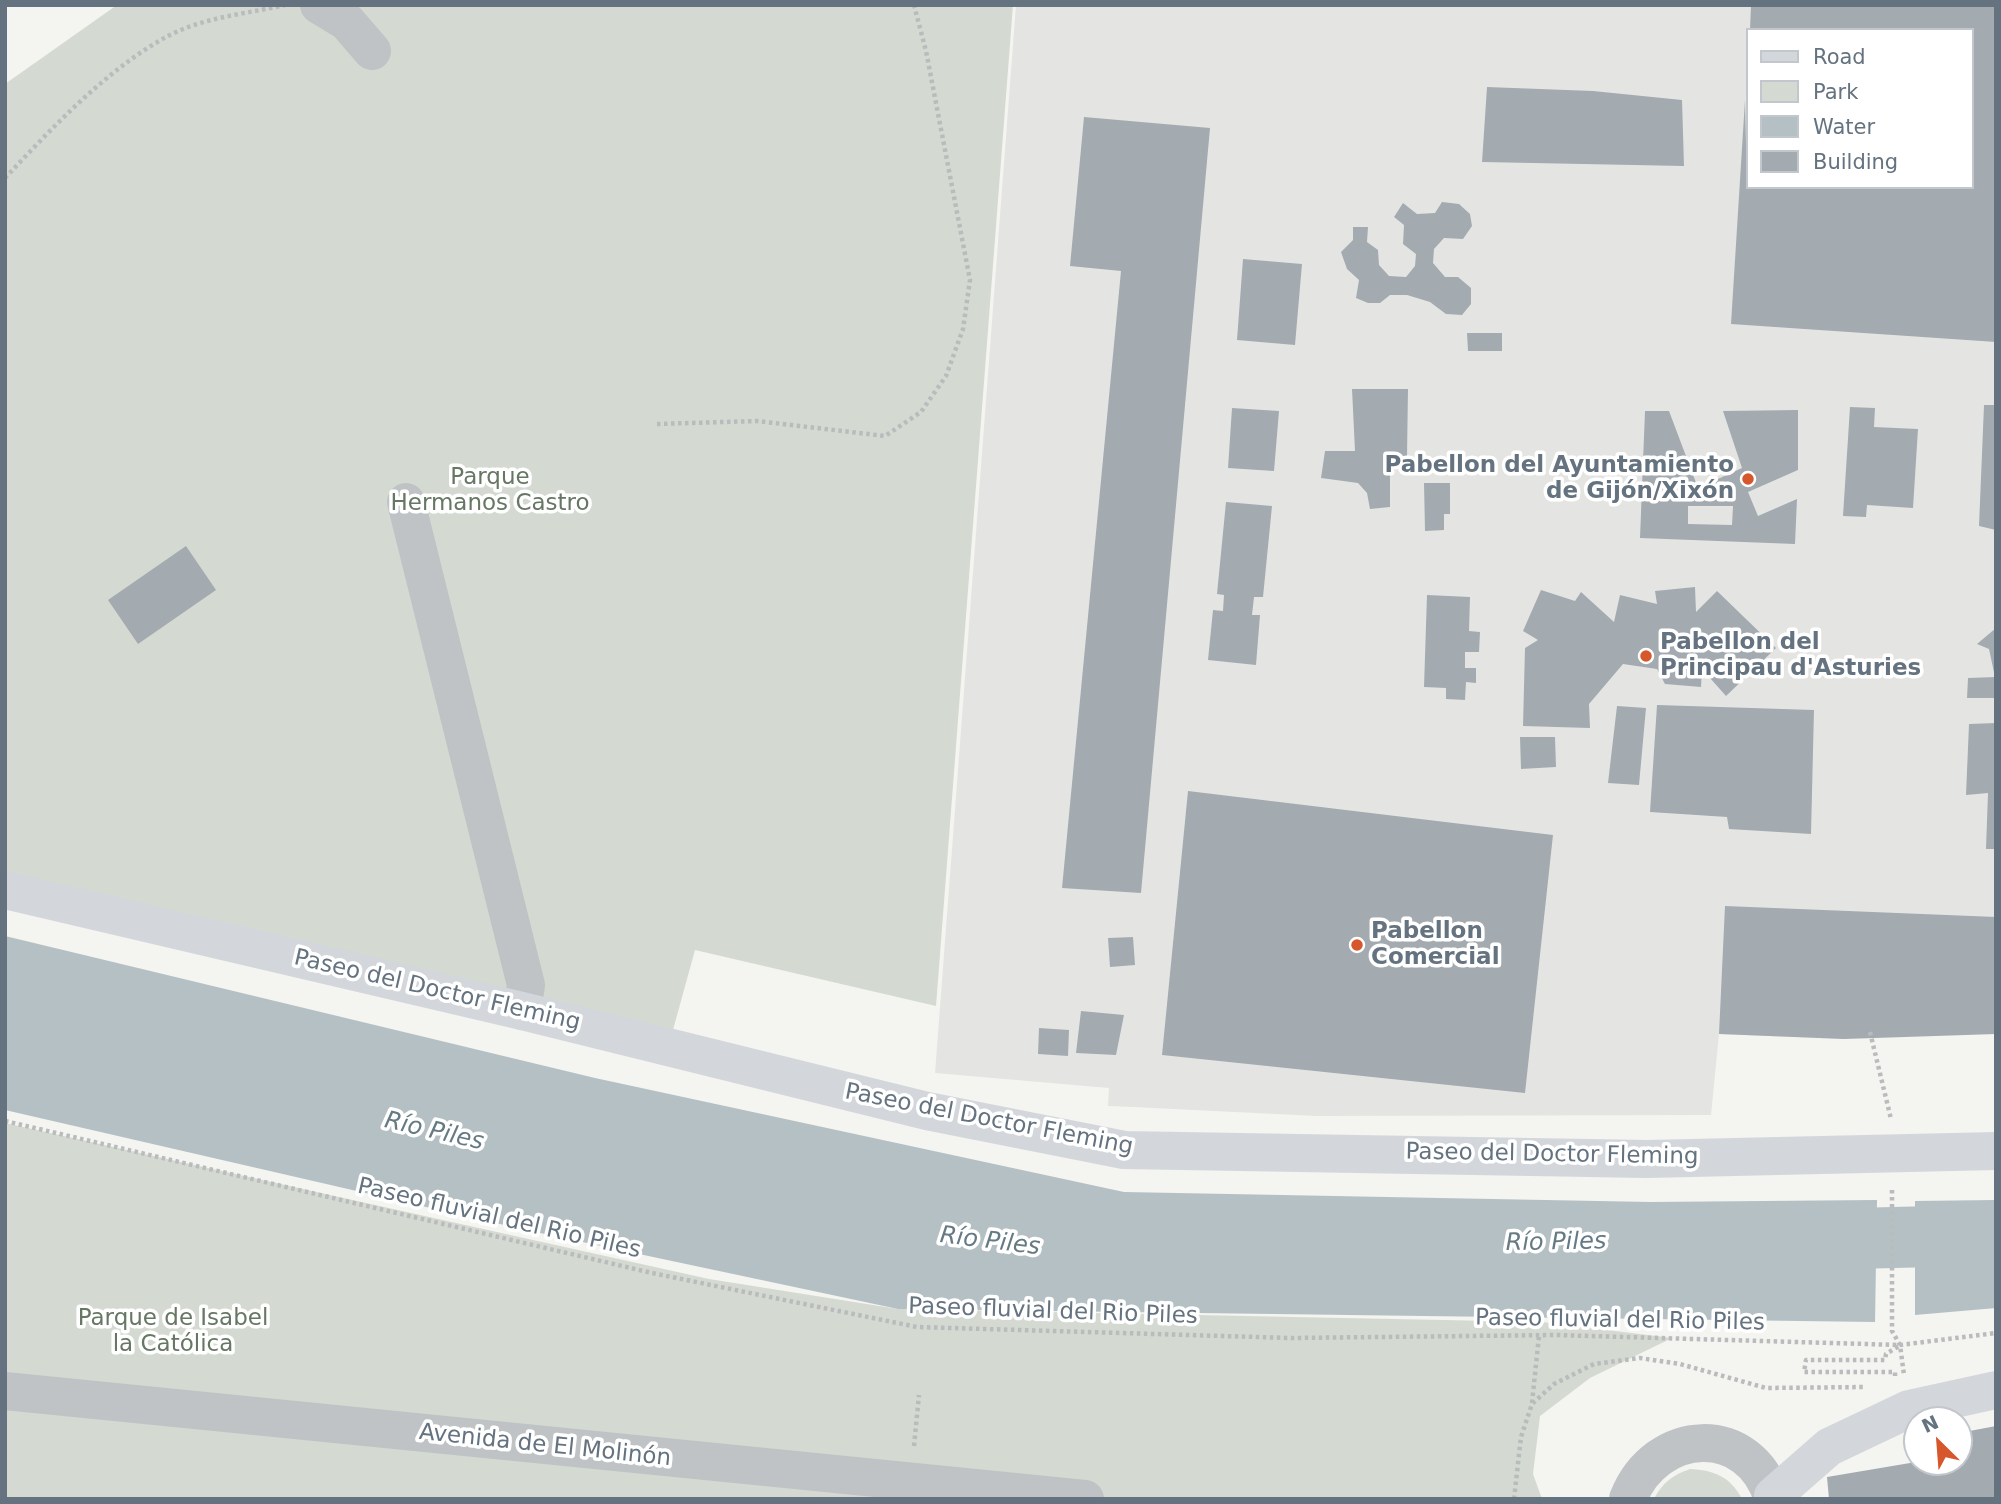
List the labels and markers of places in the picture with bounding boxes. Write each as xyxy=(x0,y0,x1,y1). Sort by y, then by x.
place label: Pabellon del Ayuntamiento de Gijón/Xixón xyxy=(1384,452,1734,506)
marker: Pabellon del Ayuntamiento de Gijón/Xixón xyxy=(1740,471,1756,487)
place label: Pabellon del Principau d'Asturies xyxy=(1660,629,1921,683)
marker: Pabellon del Principau d'Asturies xyxy=(1638,648,1654,664)
place label: Pabellon Comercial xyxy=(1371,918,1500,972)
marker: Pabellon Comercial xyxy=(1349,937,1365,953)

